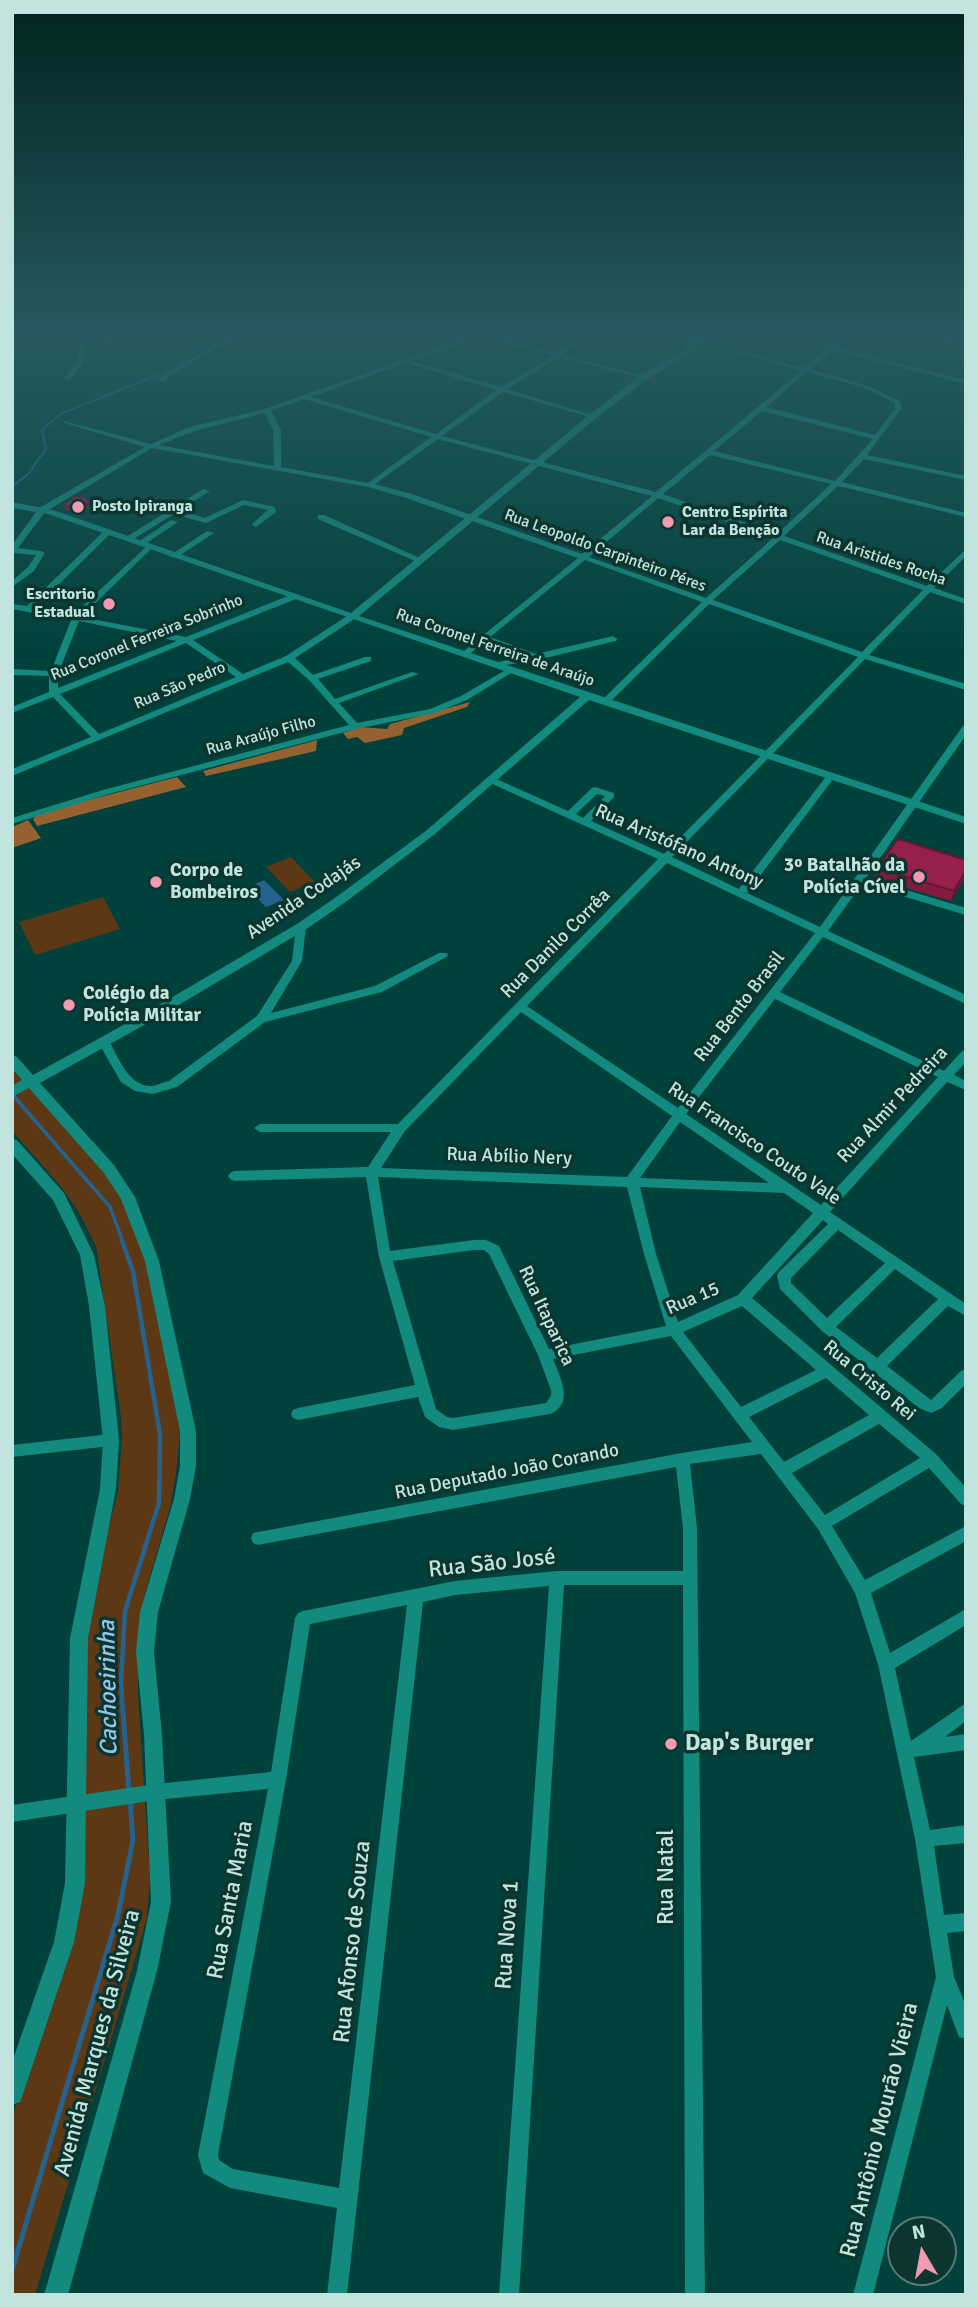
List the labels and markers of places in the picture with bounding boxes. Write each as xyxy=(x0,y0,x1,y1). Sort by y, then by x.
place label: Posto Ipiranga xyxy=(92,497,193,517)
marker: Posto Ipiranga xyxy=(70,499,86,515)
place label: Centro Espírita Lar da Benção xyxy=(682,503,788,541)
marker: Centro Espírita Lar da Benção xyxy=(660,514,676,530)
place label: Escritorio Estadual xyxy=(26,585,95,623)
marker: Escritorio Estadual xyxy=(101,596,117,612)
place label: 3º Batalhão da Polícia Cível xyxy=(784,855,905,899)
place label: Corpo de Bombeiros xyxy=(170,860,258,904)
marker: 3º Batalhão da Polícia Cível xyxy=(911,869,927,885)
marker: Corpo de Bombeiros xyxy=(148,874,164,890)
place label: Colégio da Polícia Militar xyxy=(83,983,201,1027)
marker: Colégio da Polícia Militar xyxy=(61,997,77,1013)
place label: Dap's Burger xyxy=(685,1730,813,1758)
marker: Dap's Burger xyxy=(663,1736,679,1752)

